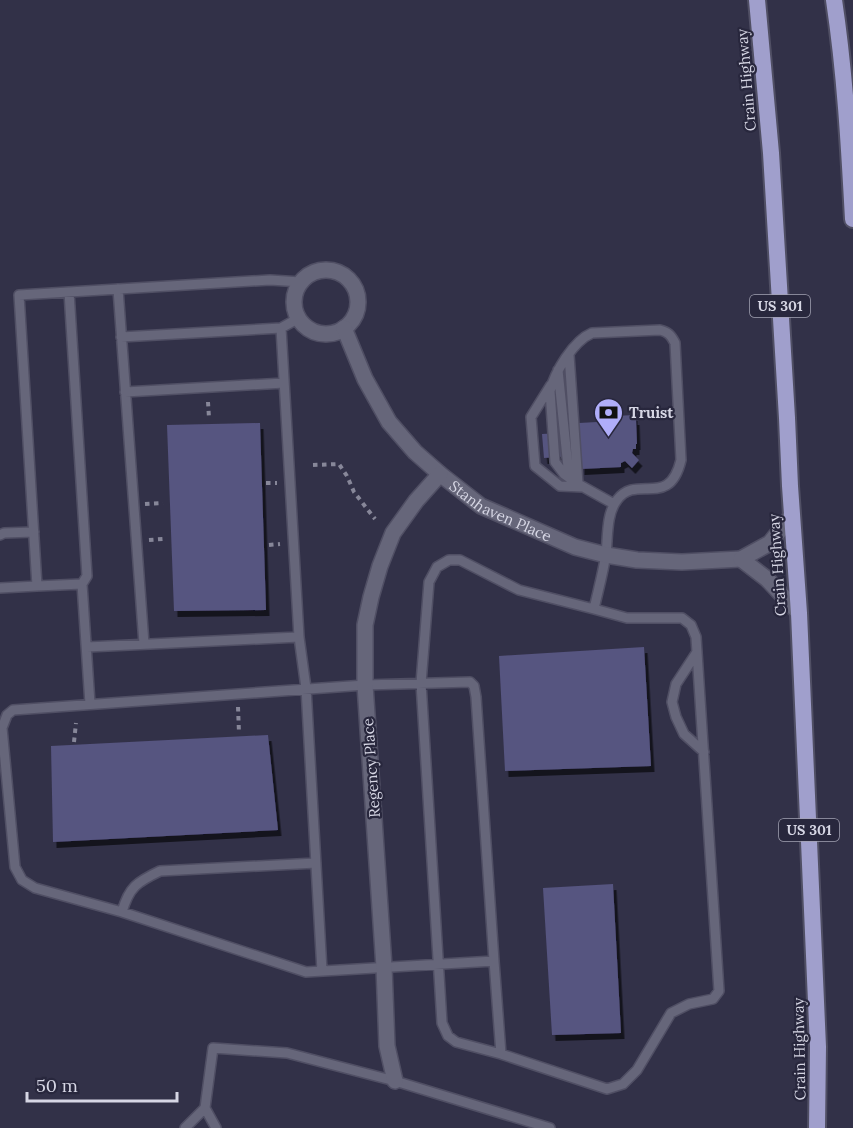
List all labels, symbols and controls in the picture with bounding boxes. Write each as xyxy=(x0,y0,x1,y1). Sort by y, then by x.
street label: Crain Highway xyxy=(732,28,760,132)
road number: US 301 xyxy=(750,295,810,317)
bank icon: Truist xyxy=(592,396,624,438)
place label: Truist xyxy=(629,403,674,422)
street label: Stanhaven Place xyxy=(446,476,555,545)
street label: Crain Highway xyxy=(764,513,790,617)
street label: Regency Place xyxy=(358,718,384,818)
road number: US 301 xyxy=(779,819,839,841)
street label: Crain Highway xyxy=(789,997,809,1100)
scale bar xyxy=(27,1065,177,1103)
text: 50 m xyxy=(36,1074,78,1097)

